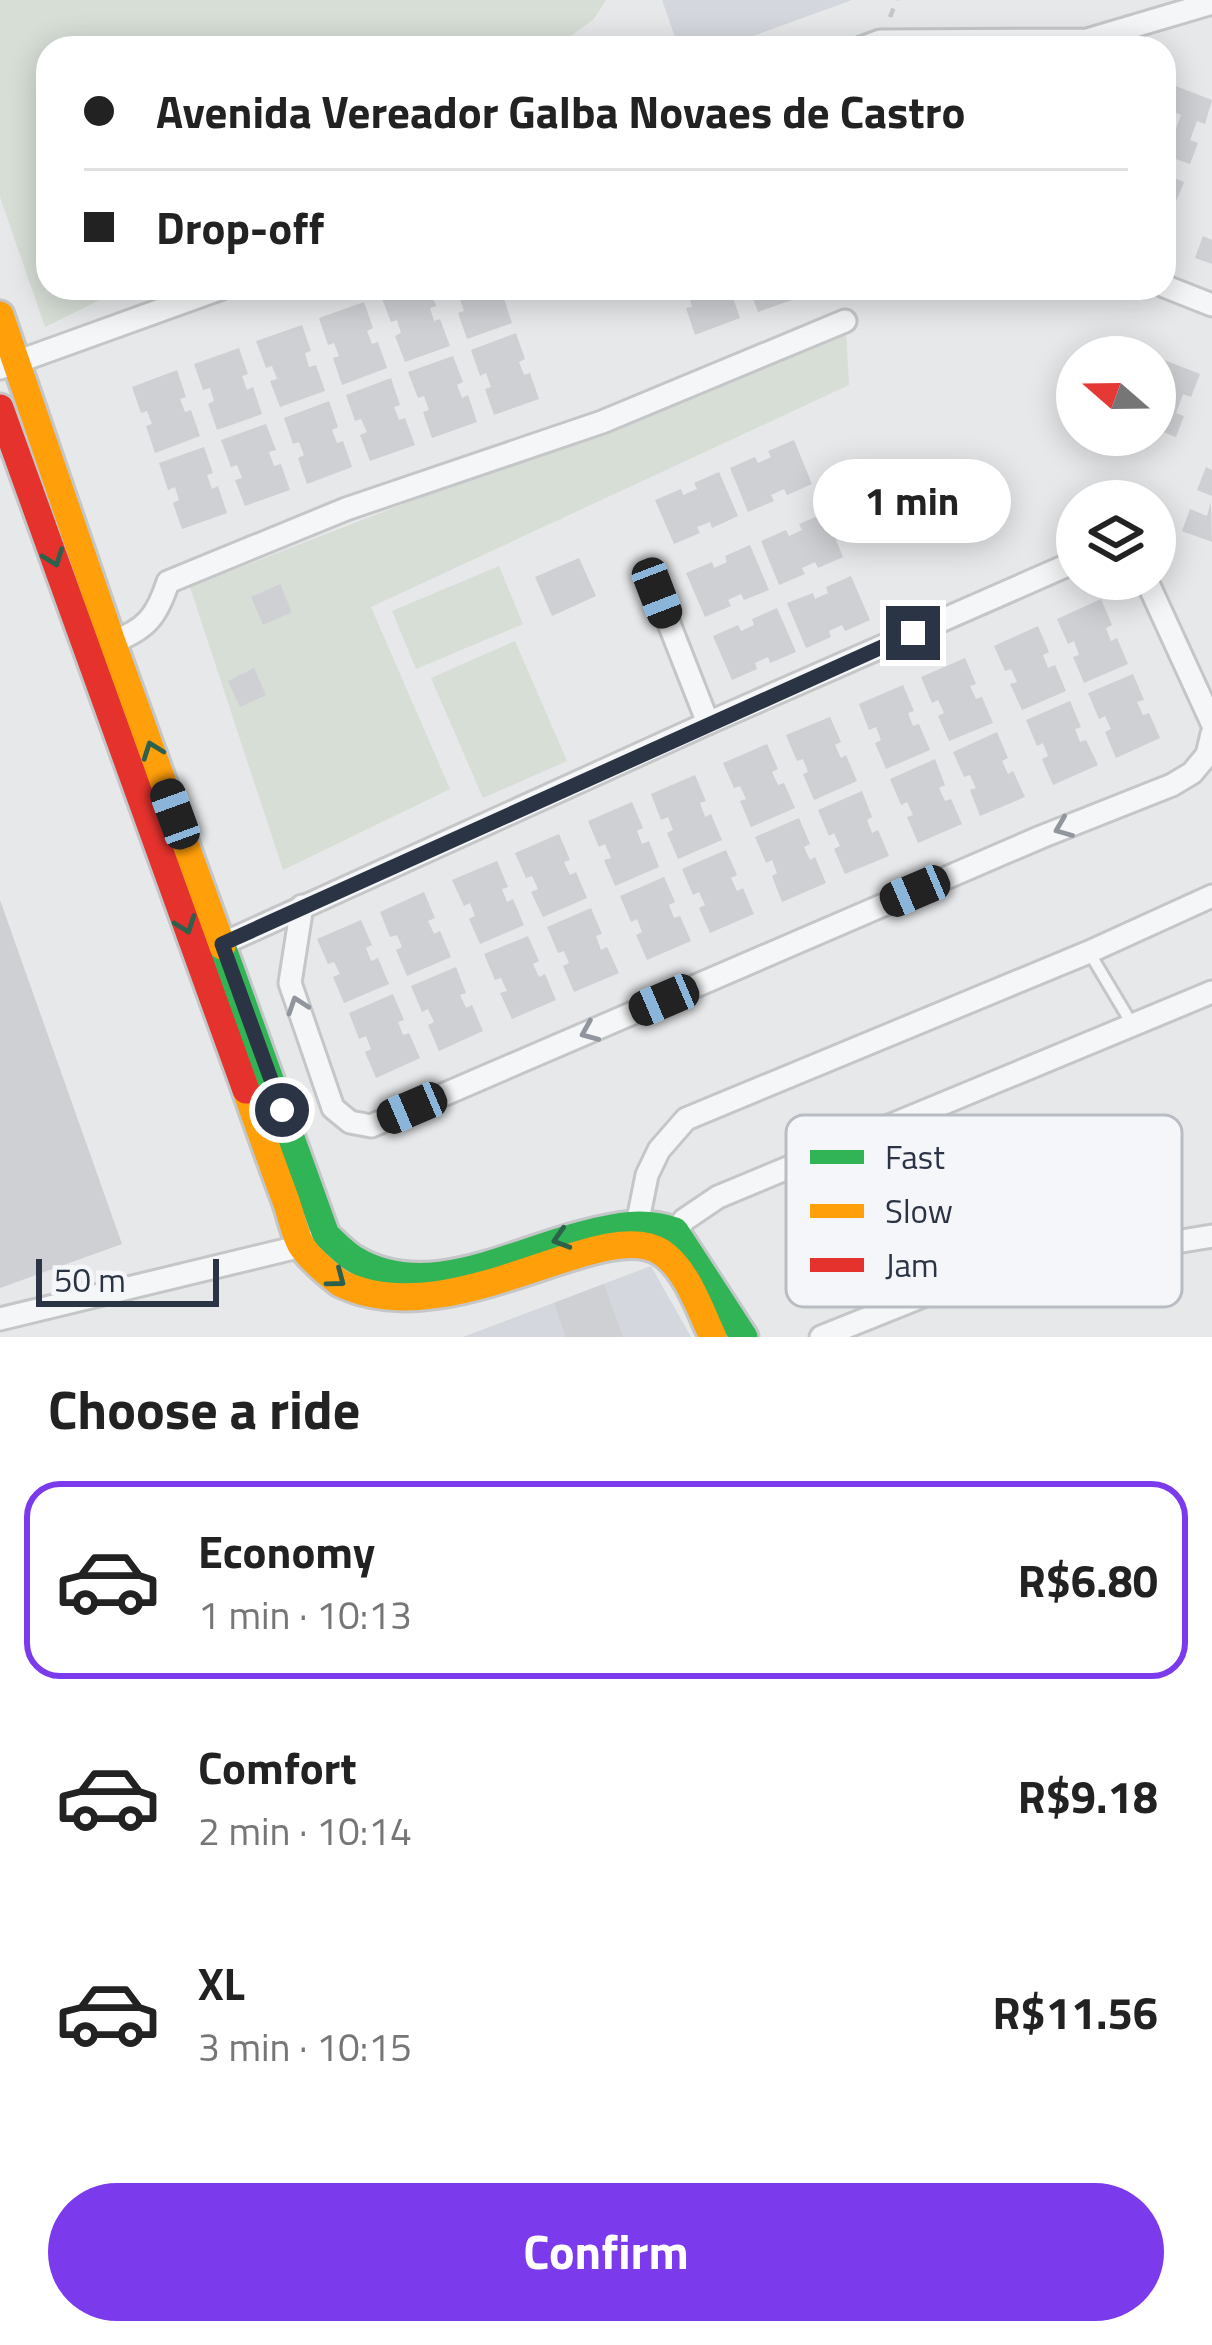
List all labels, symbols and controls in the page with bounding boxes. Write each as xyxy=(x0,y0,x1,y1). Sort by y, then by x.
text: Avenida Vereador Galba Novaes de Castro xyxy=(156,77,965,145)
text: Drop-off xyxy=(156,193,324,261)
north arrow xyxy=(1056,336,1176,456)
map controls xyxy=(1056,336,1176,600)
callout: 1 min xyxy=(814,459,1012,543)
text: 1 min xyxy=(865,471,959,530)
button: layers xyxy=(1056,480,1176,600)
one-way arrow xyxy=(40,546,64,567)
car xyxy=(627,553,687,633)
route end xyxy=(886,606,940,660)
one-way arrow xyxy=(142,741,166,762)
car xyxy=(146,774,204,854)
one-way arrow xyxy=(1054,814,1075,838)
car xyxy=(875,860,955,922)
one-way arrow xyxy=(172,913,196,934)
car xyxy=(624,969,704,1031)
one-way arrow xyxy=(287,995,312,1016)
one-way arrow xyxy=(580,1017,601,1041)
car xyxy=(372,1077,452,1139)
route start xyxy=(255,1083,309,1137)
legend xyxy=(786,1115,1182,1307)
text: Fast xyxy=(885,1132,945,1182)
text: Slow xyxy=(885,1186,953,1236)
one-way arrow xyxy=(551,1225,572,1250)
text: Jam xyxy=(885,1240,939,1290)
scale bar xyxy=(36,1253,219,1306)
text: 50 m xyxy=(54,1255,126,1305)
one-way arrow xyxy=(324,1265,346,1286)
text: Choose a ride xyxy=(48,1368,360,1450)
text: Economy xyxy=(198,1517,375,1585)
icon: car xyxy=(54,1526,162,1634)
text: R$6.80 xyxy=(1018,1546,1158,1614)
text: 1 min · 10:13 xyxy=(198,1585,412,1644)
text: Comfort xyxy=(198,1733,357,1801)
icon: car xyxy=(54,1742,162,1850)
text: R$9.18 xyxy=(1018,1762,1158,1830)
text: 2 min · 10:14 xyxy=(198,1801,412,1860)
text: XL xyxy=(198,1949,245,2017)
icon: car xyxy=(54,1958,162,2066)
text: R$11.56 xyxy=(993,1978,1158,2046)
text: 3 min · 10:15 xyxy=(198,2017,412,2076)
button: Confirm xyxy=(48,2183,1164,2321)

